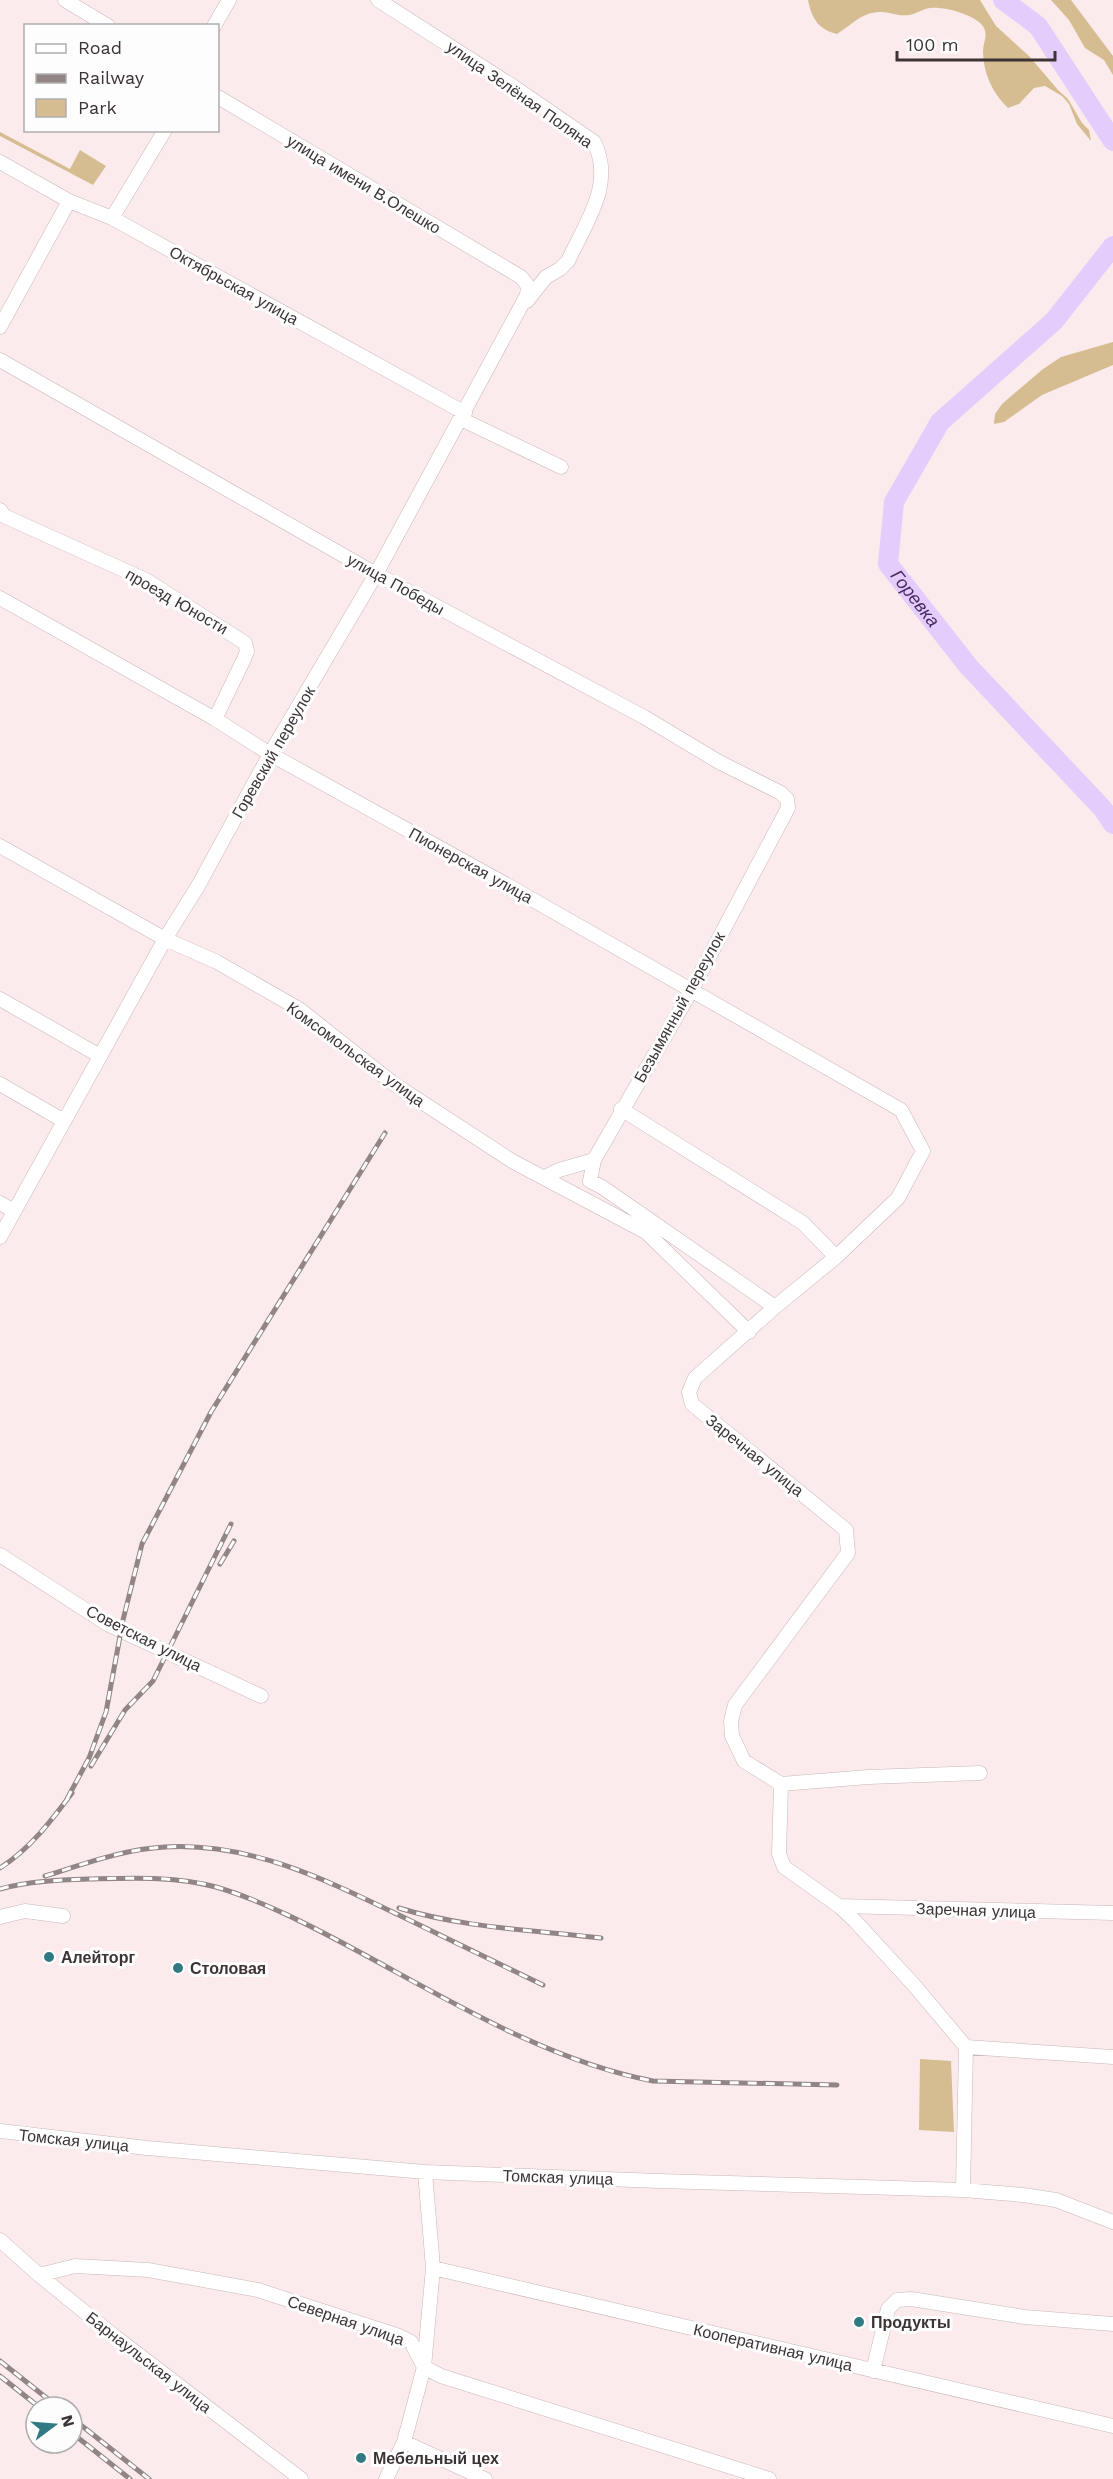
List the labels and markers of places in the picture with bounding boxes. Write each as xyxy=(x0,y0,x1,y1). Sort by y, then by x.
place label: Алейторг xyxy=(61,1948,135,1967)
marker: Алейторг xyxy=(42,1950,56,1964)
place label: Столовая xyxy=(190,1959,266,1978)
marker: Столовая xyxy=(171,1961,185,1975)
place label: Продукты xyxy=(871,2313,951,2332)
marker: Продукты xyxy=(852,2315,866,2329)
place label: Мебельный цех xyxy=(373,2449,499,2468)
marker: Мебельный цех xyxy=(354,2451,368,2465)

